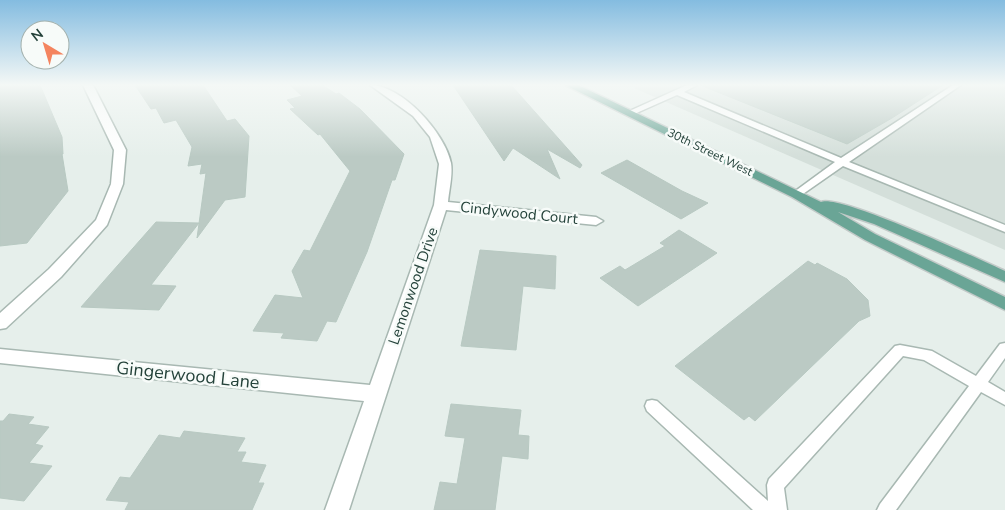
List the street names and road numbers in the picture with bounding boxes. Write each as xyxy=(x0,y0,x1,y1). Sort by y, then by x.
street label: 30th Street West xyxy=(665,124,756,180)
street label: Cindywood Court xyxy=(459,197,579,229)
street label: Lemonwood Drive xyxy=(384,225,442,347)
street label: Gingerwood Lane xyxy=(115,356,261,394)

